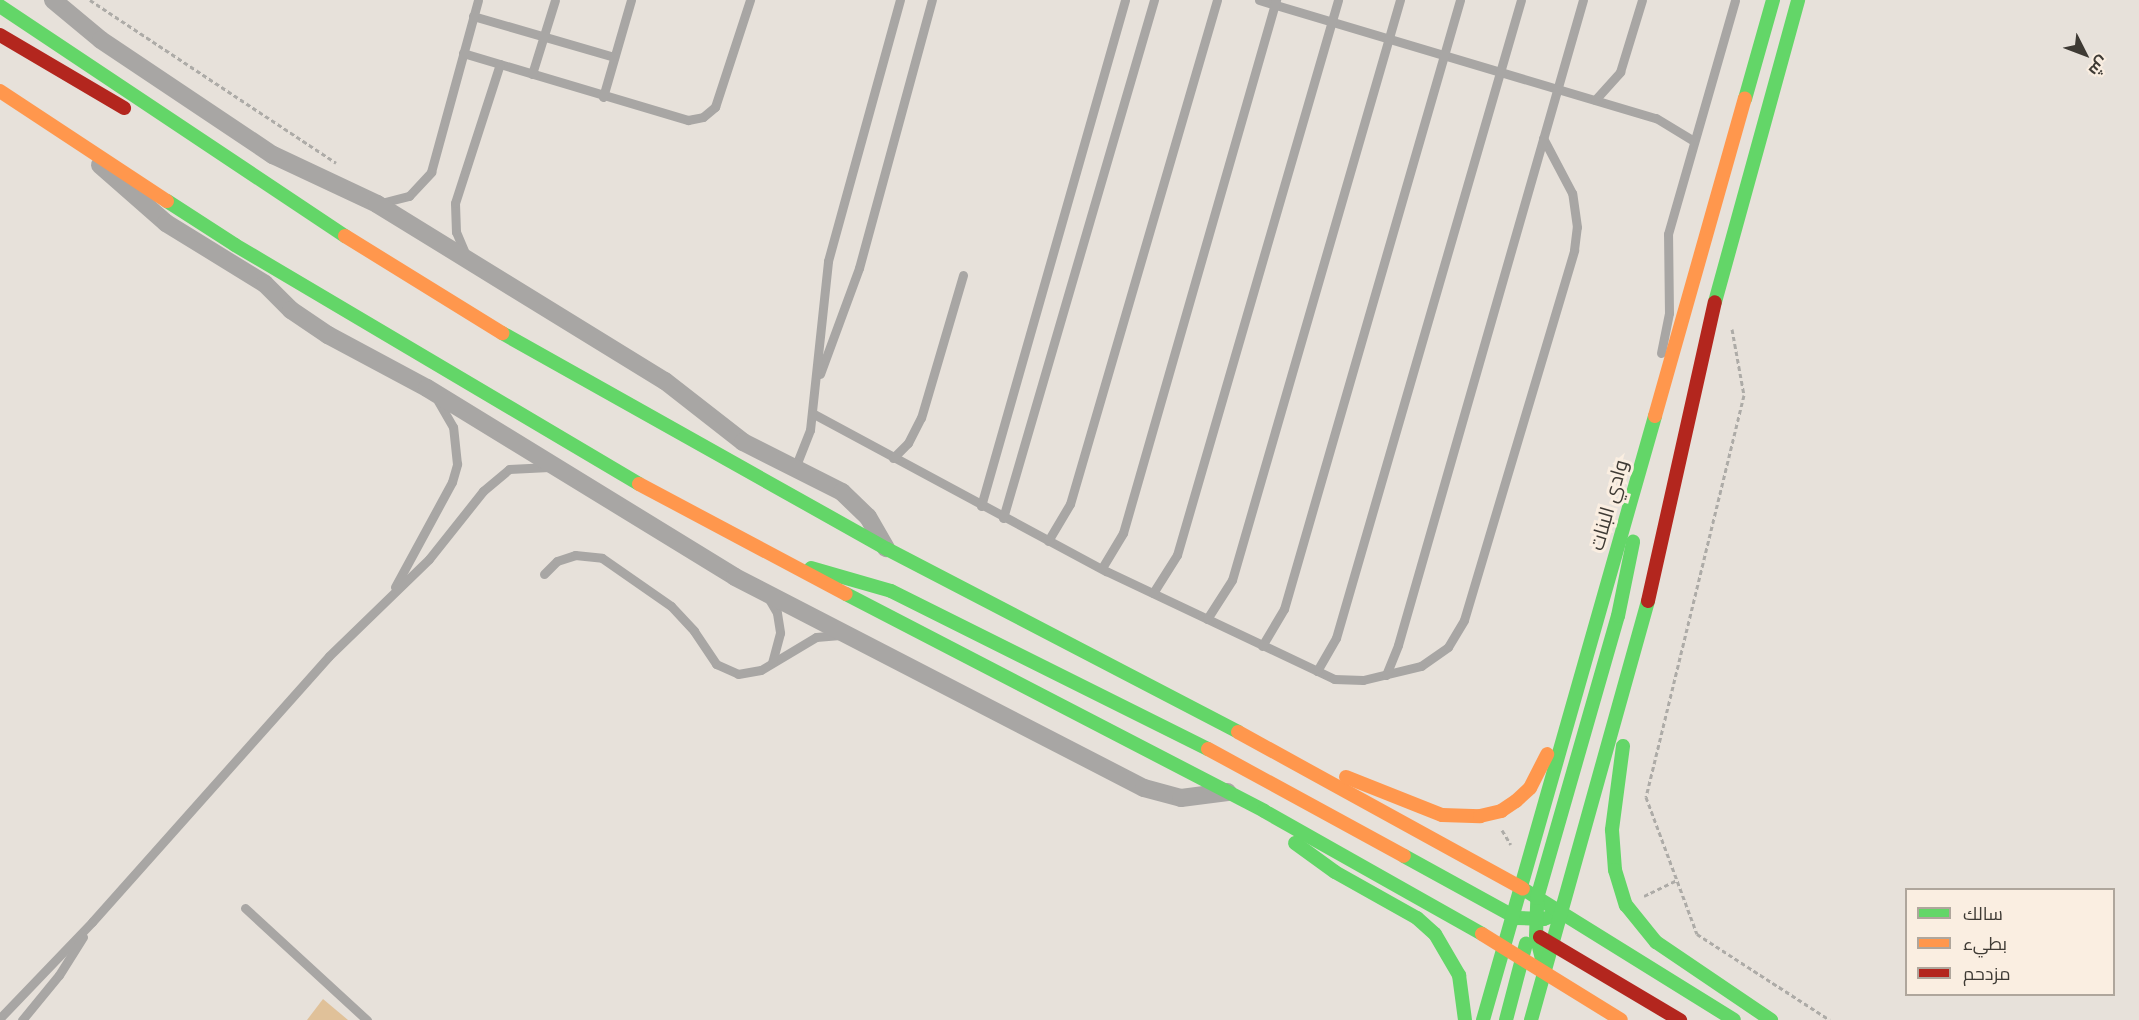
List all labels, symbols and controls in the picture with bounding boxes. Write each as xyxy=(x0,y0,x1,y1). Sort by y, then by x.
north arrow xyxy=(2055,24,2115,84)
text: ش xyxy=(2084,52,2113,81)
street label: وادي البنات xyxy=(1585,457,1633,553)
legend xyxy=(1905,888,2115,996)
text: سالك xyxy=(1963,902,2003,925)
text: بطيء xyxy=(1963,932,2007,955)
text: مزدحم xyxy=(1963,962,2011,985)

